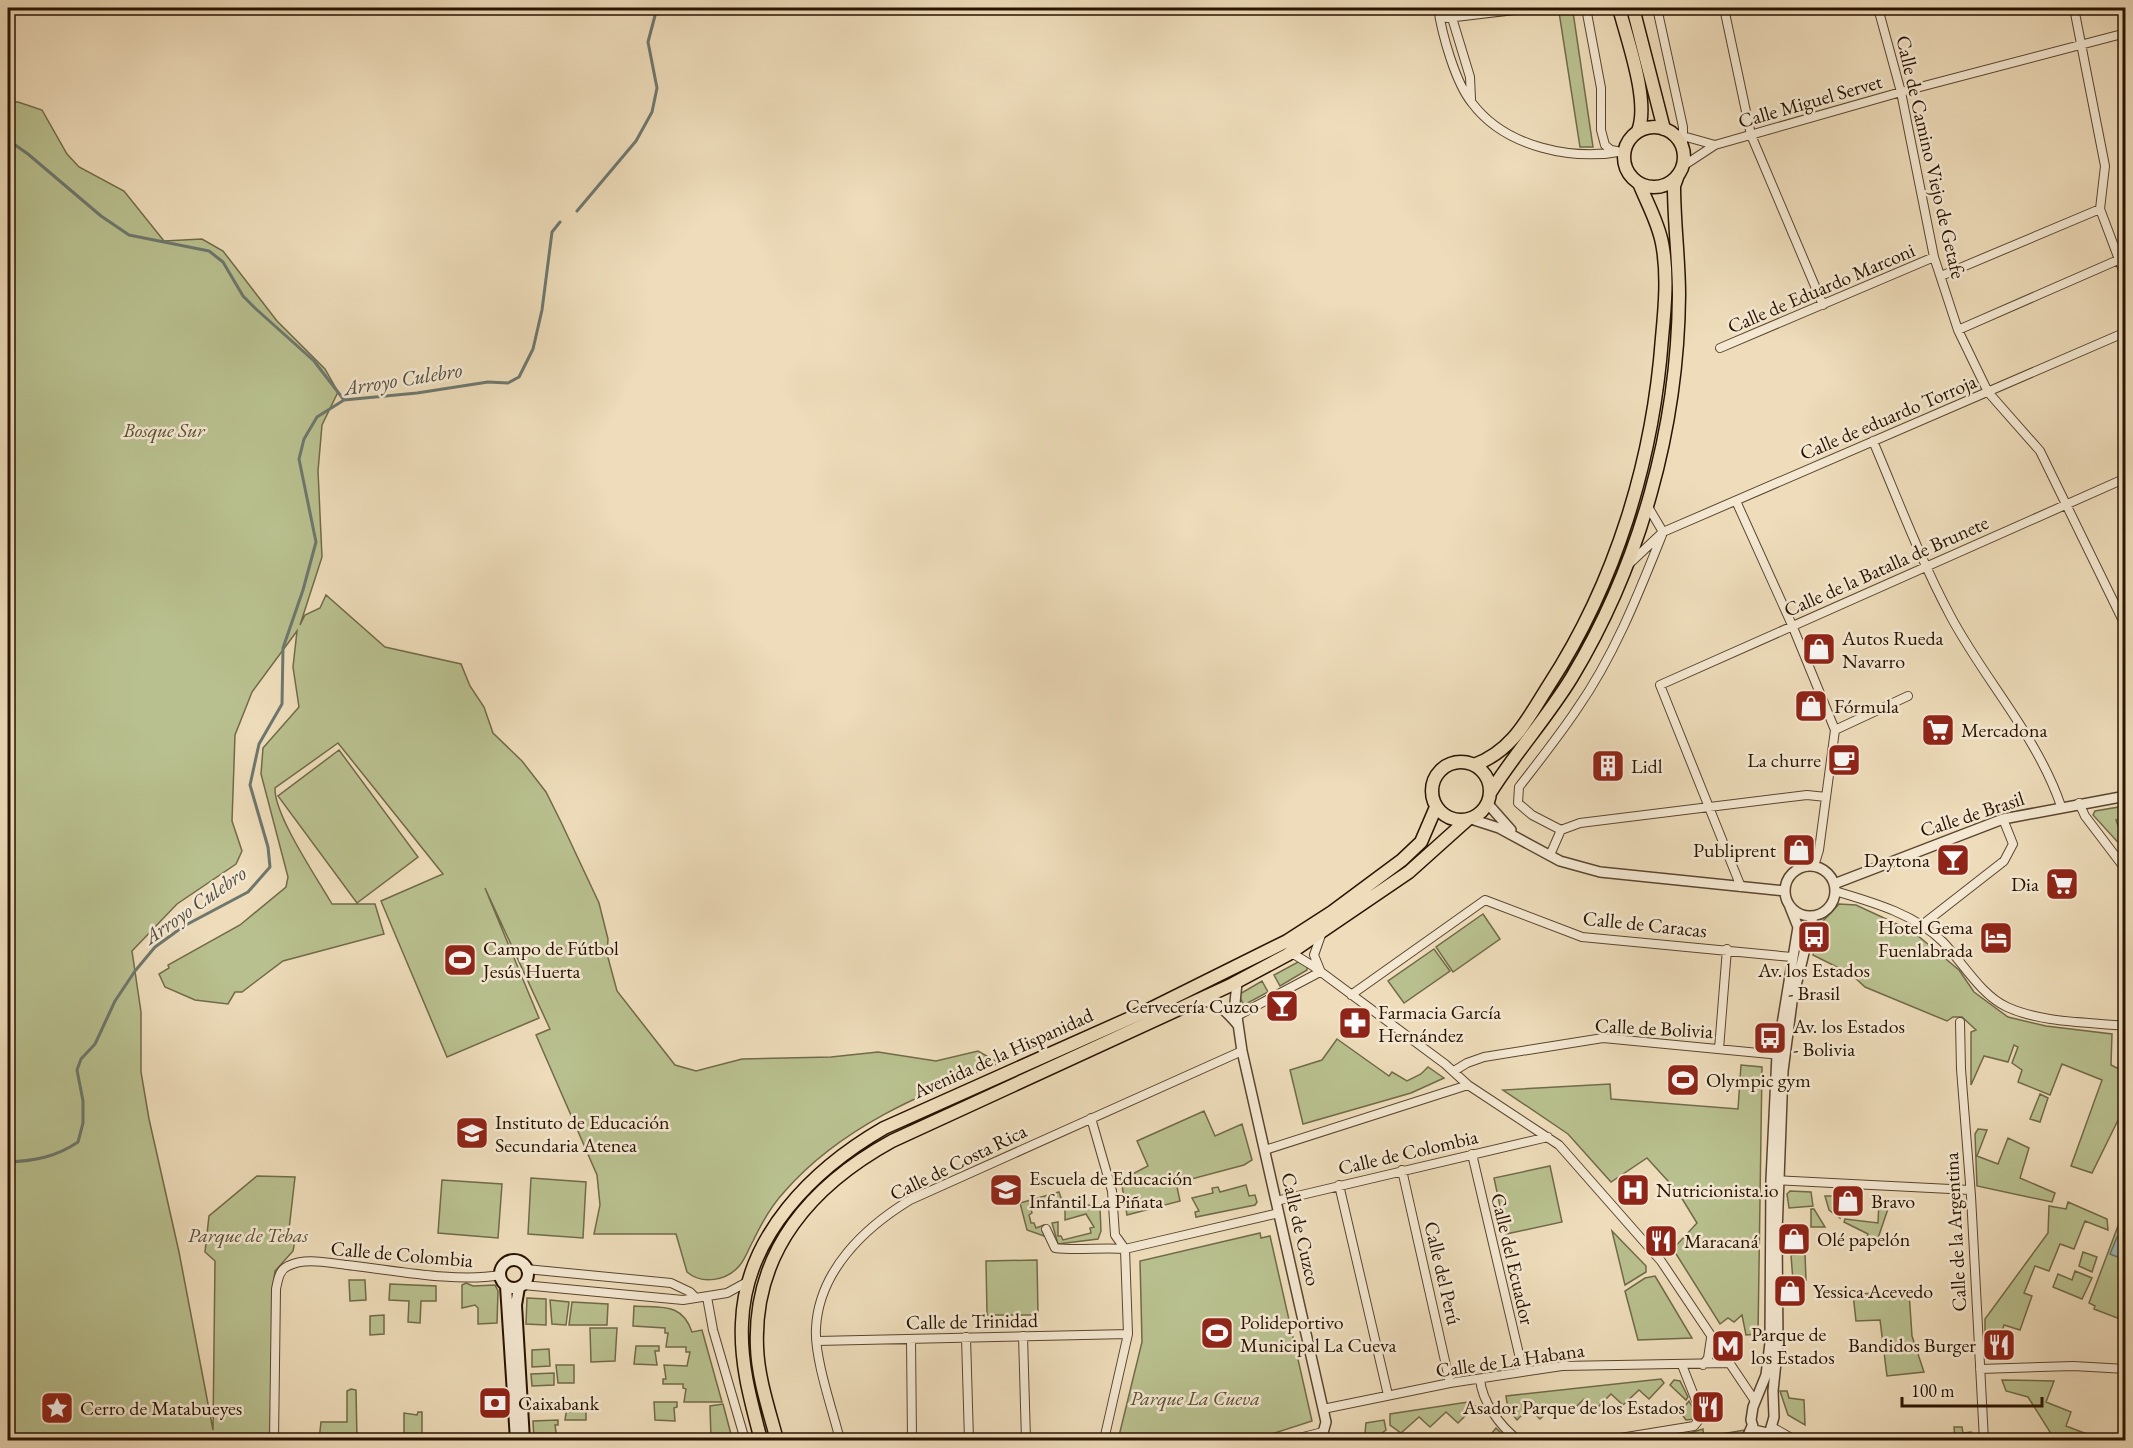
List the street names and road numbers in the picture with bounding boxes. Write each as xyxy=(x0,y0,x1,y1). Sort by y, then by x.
street label: Calle de Camino Viejo de Getafe xyxy=(1890,33,1972,281)
street label: Calle Miguel Servet xyxy=(1735,68,1886,134)
street label: Calle de Eduardo Marconi xyxy=(1723,237,1919,339)
street label: Calle de eduardo Torroja xyxy=(1796,368,1980,466)
street label: Calle de la Batalla de Brunete xyxy=(1780,509,1992,623)
street label: Calle de Brasil xyxy=(1917,785,2028,843)
street label: Calle de Caracas xyxy=(1582,905,1708,943)
street label: Avenida de la Hispanidad xyxy=(908,1001,1098,1105)
street label: Calle de Bolivia xyxy=(1594,1012,1714,1044)
street label: Calle de Costa Rica xyxy=(885,1118,1031,1206)
street label: Calle de Colombia xyxy=(1336,1123,1480,1181)
street label: Calle de la Argentina xyxy=(1938,1152,1972,1312)
street label: Calle de Cuzco xyxy=(1275,1170,1327,1288)
street label: Calle del Ecuador xyxy=(1485,1191,1541,1328)
street label: Calle del Perú xyxy=(1418,1219,1468,1328)
street label: Calle de Colombia xyxy=(330,1235,474,1273)
street label: Calle de Trinidad xyxy=(906,1307,1039,1335)
street label: Calle de La Habana xyxy=(1434,1337,1586,1383)

